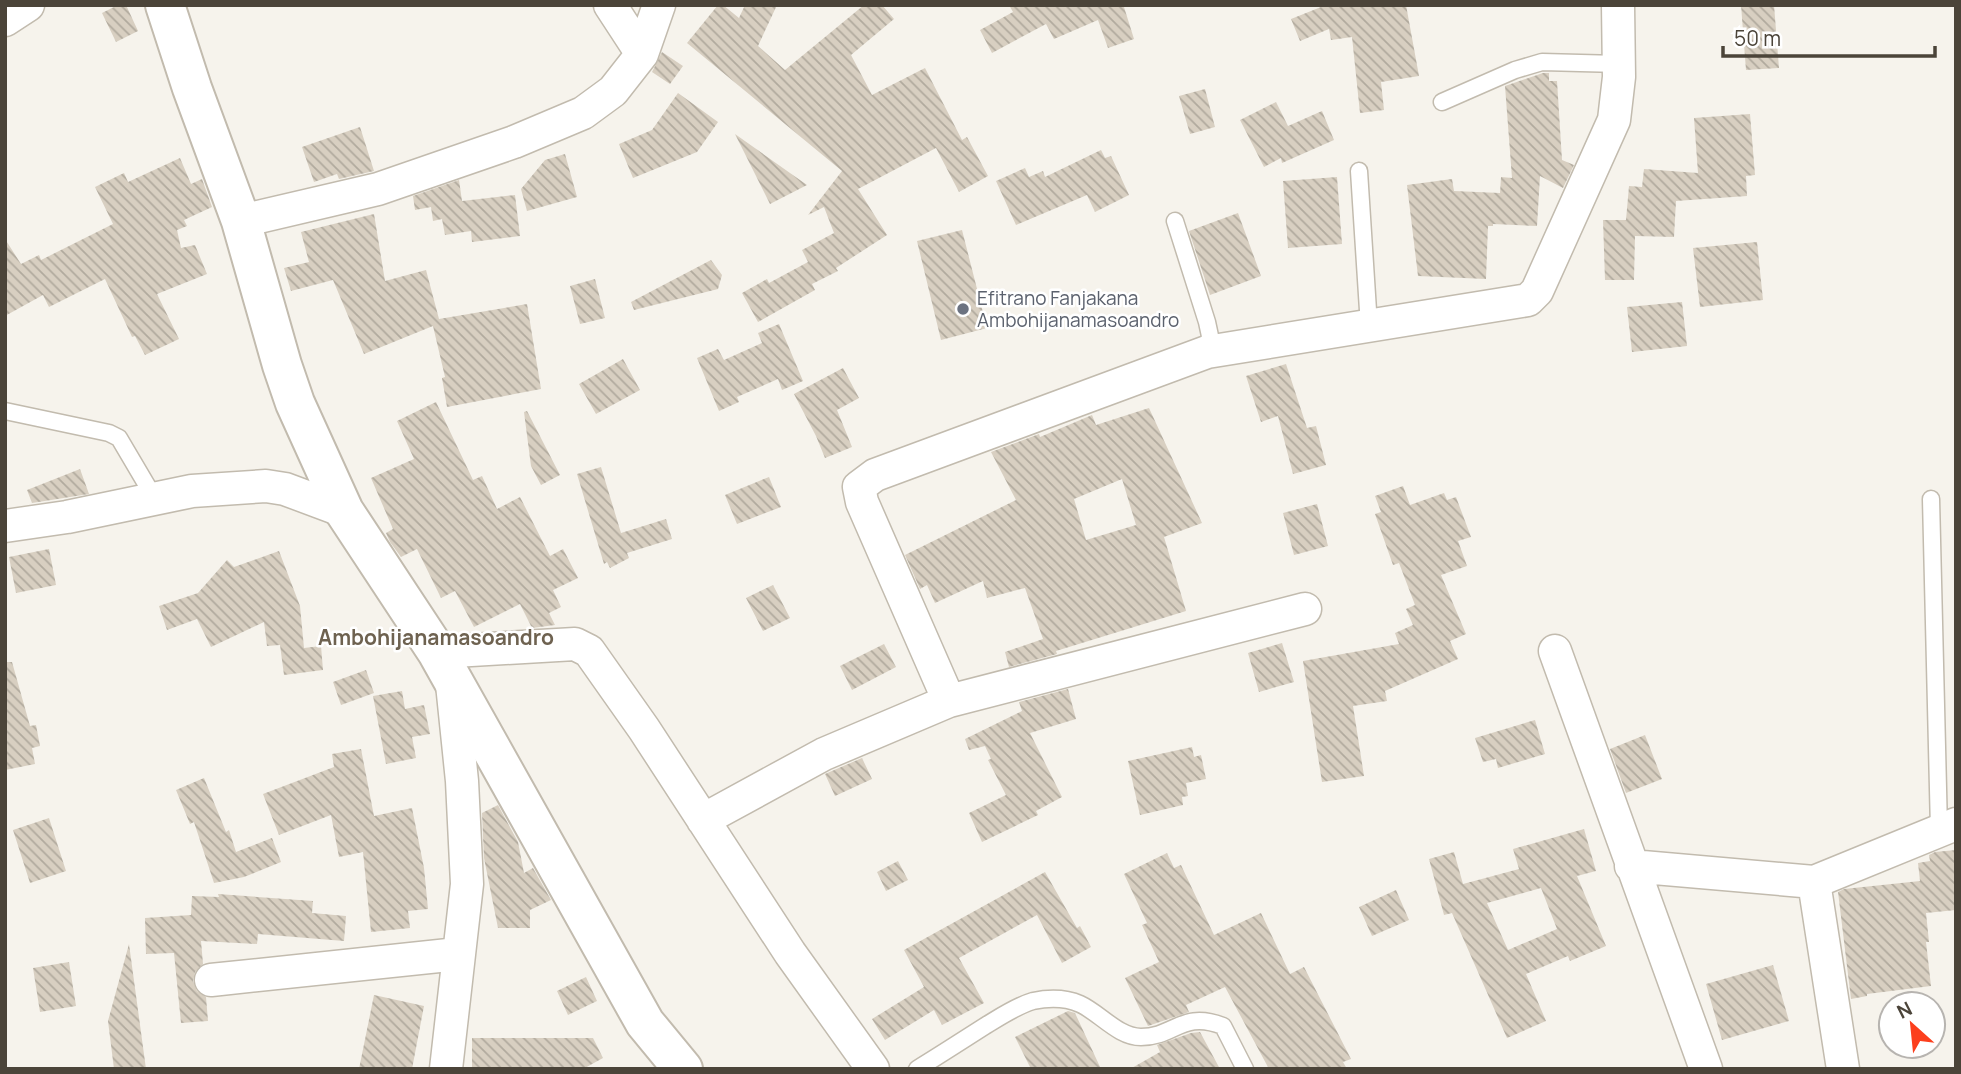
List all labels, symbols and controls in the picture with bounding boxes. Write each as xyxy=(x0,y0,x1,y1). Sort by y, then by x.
scale bar xyxy=(1723,14,1935,58)
text: 50 m xyxy=(1734,24,1781,52)
place label: Efitrano Fanjakana Ambohijanamasoandro xyxy=(977,285,1179,333)
marker: Efitrano Fanjakana Ambohijanamasoandro xyxy=(955,301,971,317)
district label: Ambohijanamasoandro xyxy=(318,623,554,651)
north arrow xyxy=(1877,990,1947,1060)
text: N xyxy=(1892,995,1916,1025)

